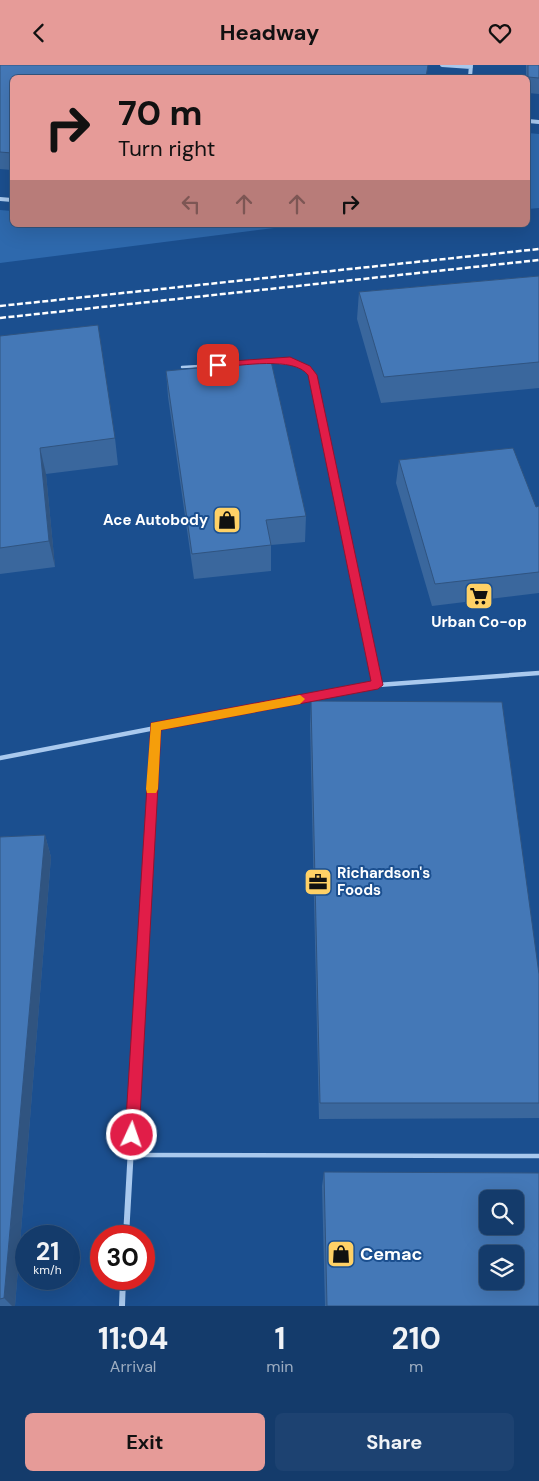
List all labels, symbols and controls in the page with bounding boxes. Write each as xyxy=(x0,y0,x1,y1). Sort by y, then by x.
text: Headway xyxy=(220,18,319,47)
icon: back xyxy=(25,19,53,47)
icon: heart xyxy=(486,19,514,47)
text: 70 m xyxy=(118,90,202,136)
icon: right xyxy=(35,95,100,160)
text: Turn right xyxy=(118,134,215,163)
icon: left xyxy=(177,190,205,218)
icon: ahead xyxy=(230,190,258,218)
icon: ahead xyxy=(283,190,311,218)
icon: right xyxy=(336,190,364,218)
pin xyxy=(197,344,239,386)
icon: arrive xyxy=(204,351,232,379)
shop icon: Ace Autobody xyxy=(212,505,242,535)
place label: Ace Autobody xyxy=(103,510,208,530)
supermarket icon: Urban Co-op xyxy=(464,581,494,611)
place label: Urban Co-op xyxy=(431,612,527,632)
place label: Richardson's Foods xyxy=(337,863,430,900)
office icon: Richardson's Foods xyxy=(303,867,333,897)
position arrow xyxy=(105,1108,157,1160)
map controls xyxy=(479,1190,524,1290)
button: search xyxy=(479,1190,524,1235)
speed limit sign: 30 xyxy=(90,1225,155,1290)
text: 21 xyxy=(36,1235,59,1268)
shop icon: Cemac xyxy=(326,1239,356,1269)
place label: Cemac xyxy=(360,1242,423,1266)
button: layers xyxy=(479,1245,524,1290)
text: km/h xyxy=(33,1262,62,1278)
text: 11:04 xyxy=(98,1319,168,1358)
text: 1 xyxy=(274,1319,285,1358)
text: 210 xyxy=(392,1319,441,1358)
text: Arrival xyxy=(110,1356,156,1377)
text: min xyxy=(266,1356,294,1377)
text: m xyxy=(409,1356,423,1377)
button: Exit xyxy=(25,1413,265,1471)
button: Share xyxy=(275,1413,514,1471)

